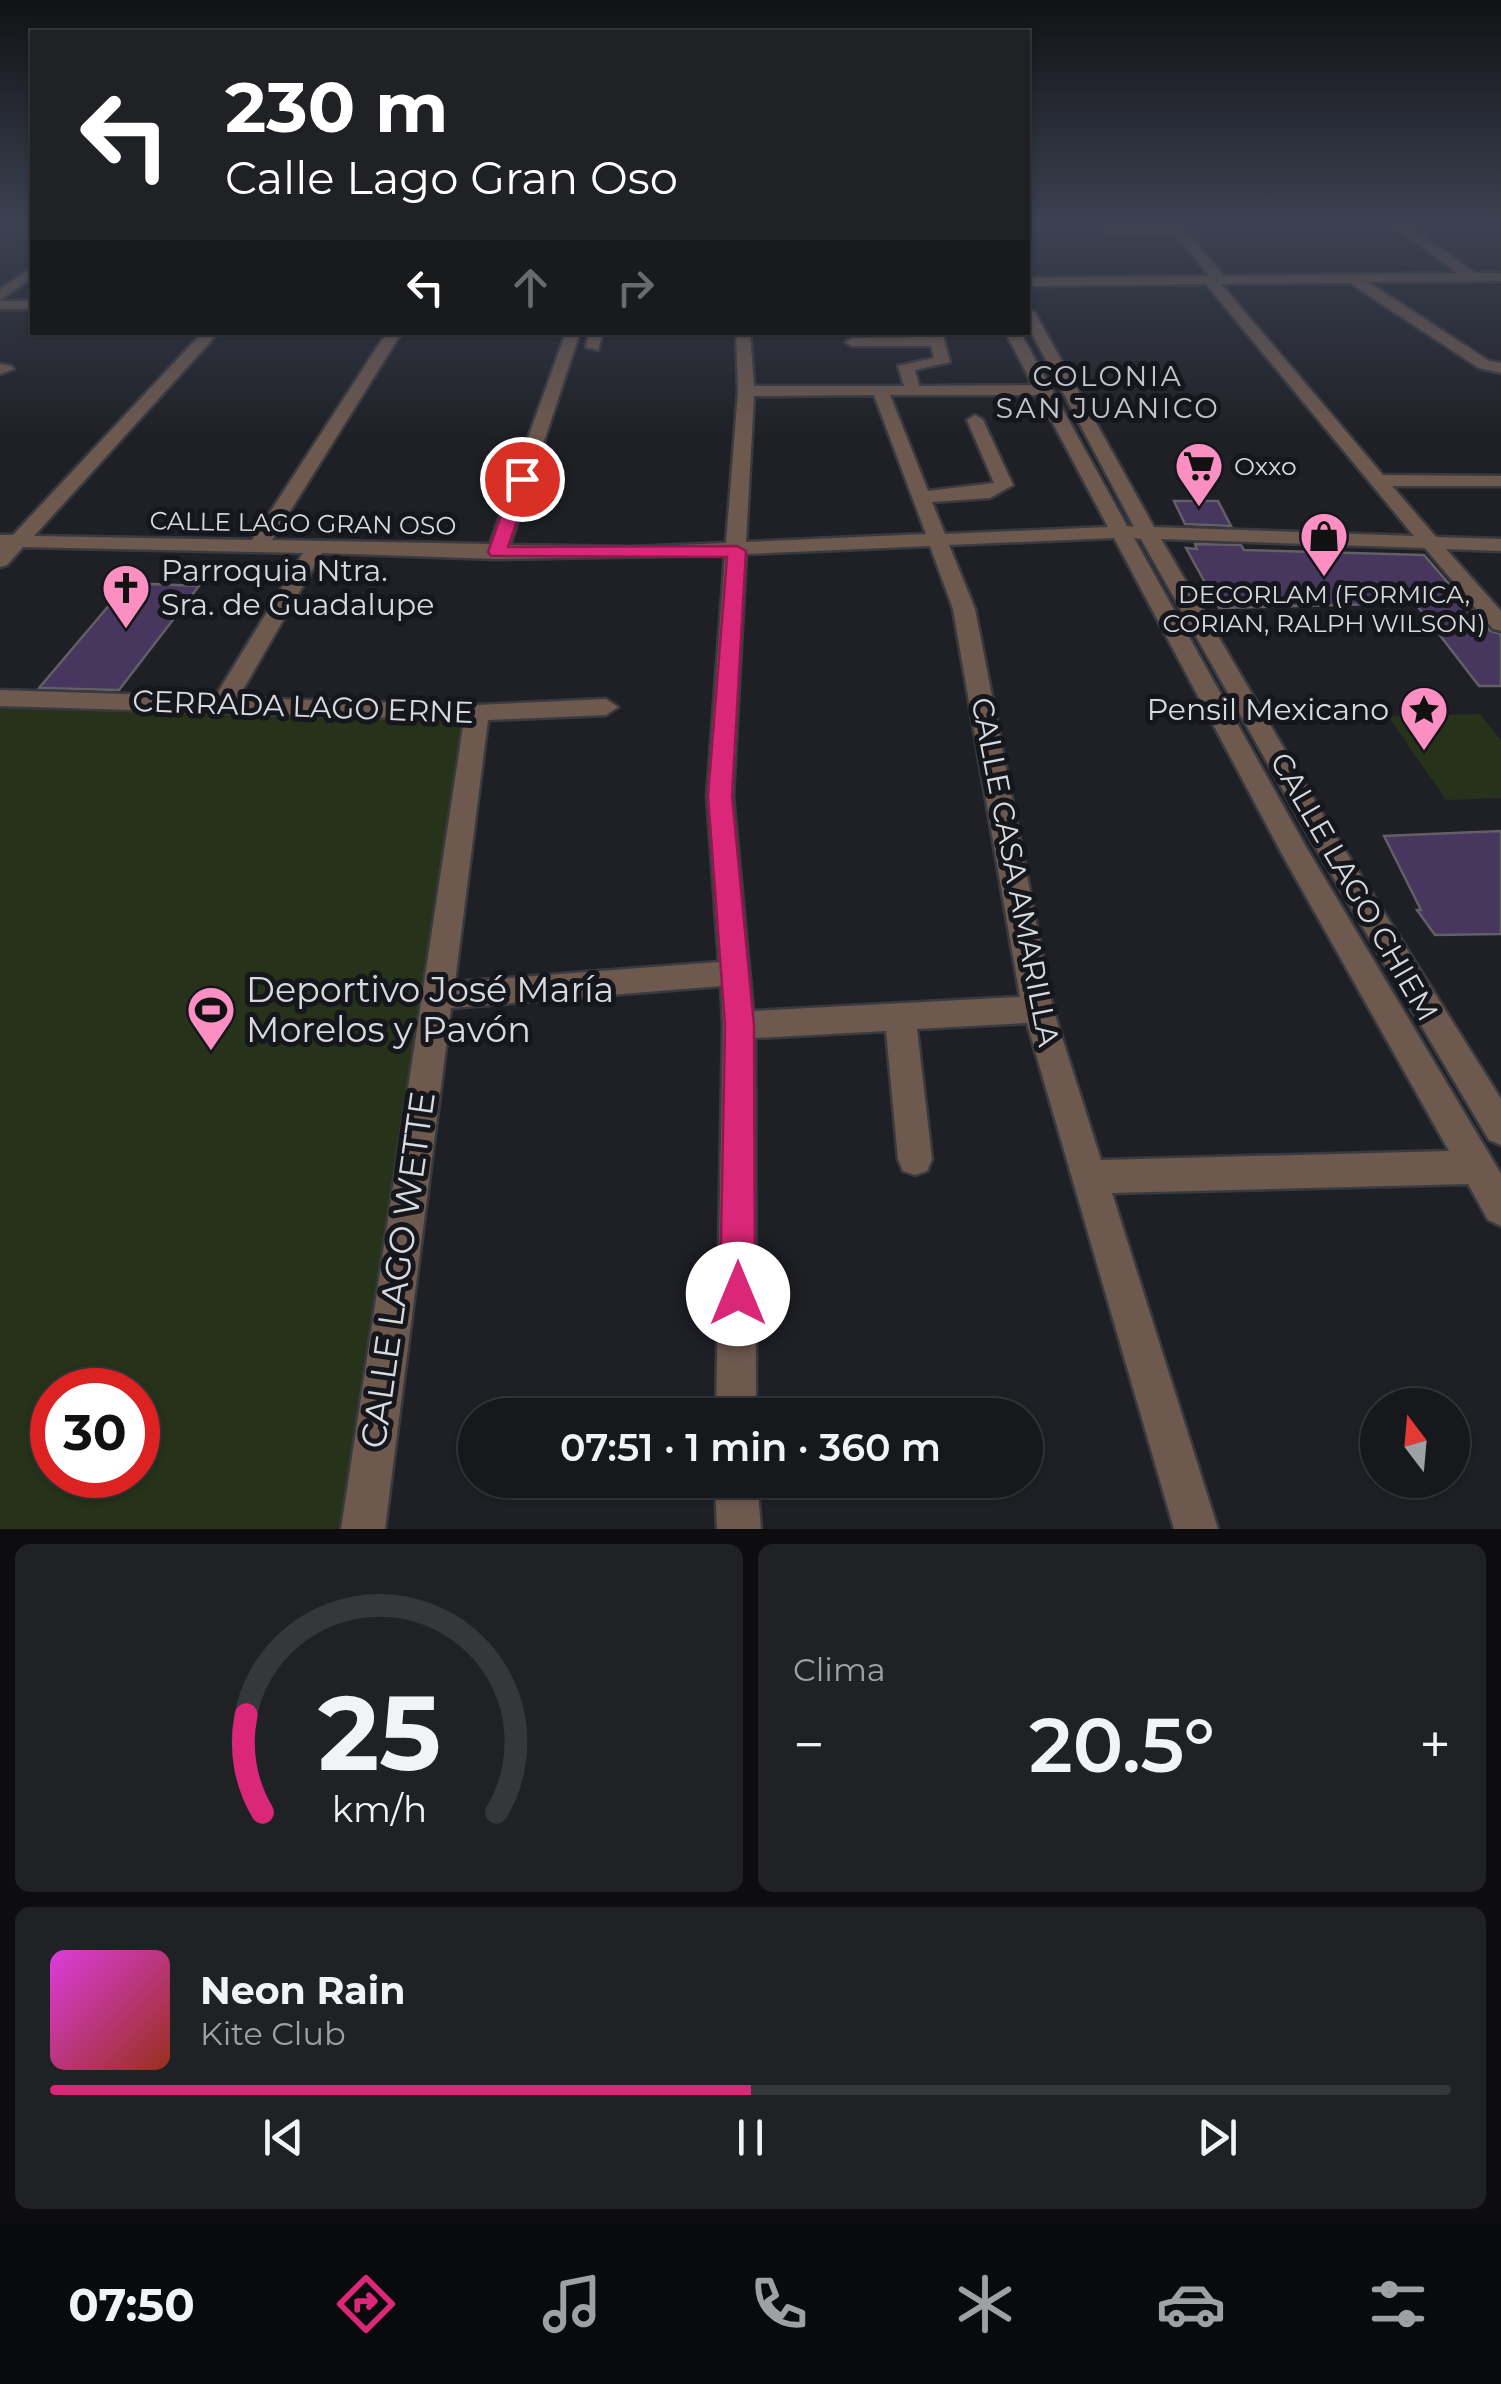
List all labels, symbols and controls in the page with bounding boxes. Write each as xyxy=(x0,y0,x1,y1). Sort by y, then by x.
text: 230 m xyxy=(225,64,449,150)
icon: left xyxy=(60,70,190,200)
text: Calle Lago Gran Oso xyxy=(225,150,678,205)
icon: left xyxy=(398,260,453,315)
icon: ahead xyxy=(503,260,558,315)
icon: right xyxy=(608,260,663,315)
district label: COLONIA SAN JUANICO xyxy=(996,359,1220,425)
pin xyxy=(480,437,565,522)
supermarket icon: Oxxo xyxy=(1173,440,1225,508)
place label: Oxxo xyxy=(1234,451,1297,481)
icon: arrive xyxy=(495,452,550,507)
street label: CALLE LAGO GRAN OSO xyxy=(149,505,457,541)
shop icon: DECORLAM (FORMICA, CORIAN, RALPH WILSON) xyxy=(1298,510,1350,578)
place label: Parroquia Ntra. Sra. de Guadalupe xyxy=(161,552,434,623)
church icon: Parroquia Ntra. Sra. de Guadalupe xyxy=(100,562,152,630)
place label: DECORLAM (FORMICA, CORIAN, RALPH WILSON) xyxy=(1162,579,1486,638)
street label: CERRADA LAGO ERNE xyxy=(132,682,474,731)
place icon: Pensil Mexicano xyxy=(1398,684,1450,752)
place label: Pensil Mexicano xyxy=(1147,691,1389,728)
street label: CALLE CASA AMARILLA xyxy=(963,694,1068,1050)
street label: CALLE LAGO CHIEM xyxy=(1262,746,1446,1028)
place label: Deportivo José María Morelos y Pavón xyxy=(246,968,614,1051)
sports icon: Deportivo José María Morelos y Pavón xyxy=(185,984,237,1052)
street label: CALLE LAGO WETTE xyxy=(351,1089,444,1451)
position arrow xyxy=(686,1242,790,1346)
speed limit sign: 30 xyxy=(30,1368,160,1498)
north arrow xyxy=(1360,1388,1470,1498)
map controls xyxy=(1360,1388,1470,1498)
text: 07:51 · 1 min · 360 m xyxy=(560,1424,941,1471)
text: Clima xyxy=(793,1650,886,1689)
text: 25 xyxy=(317,1669,441,1796)
text: 20.5° xyxy=(1029,1699,1215,1791)
text: − xyxy=(793,1711,825,1778)
text: + xyxy=(1419,1711,1451,1778)
text: km/h xyxy=(331,1787,427,1831)
text: Neon Rain xyxy=(200,1967,405,2014)
text: Kite Club xyxy=(200,2014,346,2053)
icon: previous xyxy=(256,2110,311,2165)
icon: pause xyxy=(723,2110,778,2165)
icon: next xyxy=(1190,2110,1245,2165)
icon: directions xyxy=(331,2269,401,2339)
icon: music xyxy=(537,2269,607,2339)
icon: phone xyxy=(744,2269,814,2339)
icon: climate xyxy=(950,2269,1020,2339)
icon: car xyxy=(1156,2269,1226,2339)
icon: filters xyxy=(1363,2269,1433,2339)
text: 07:50 xyxy=(68,2277,195,2332)

